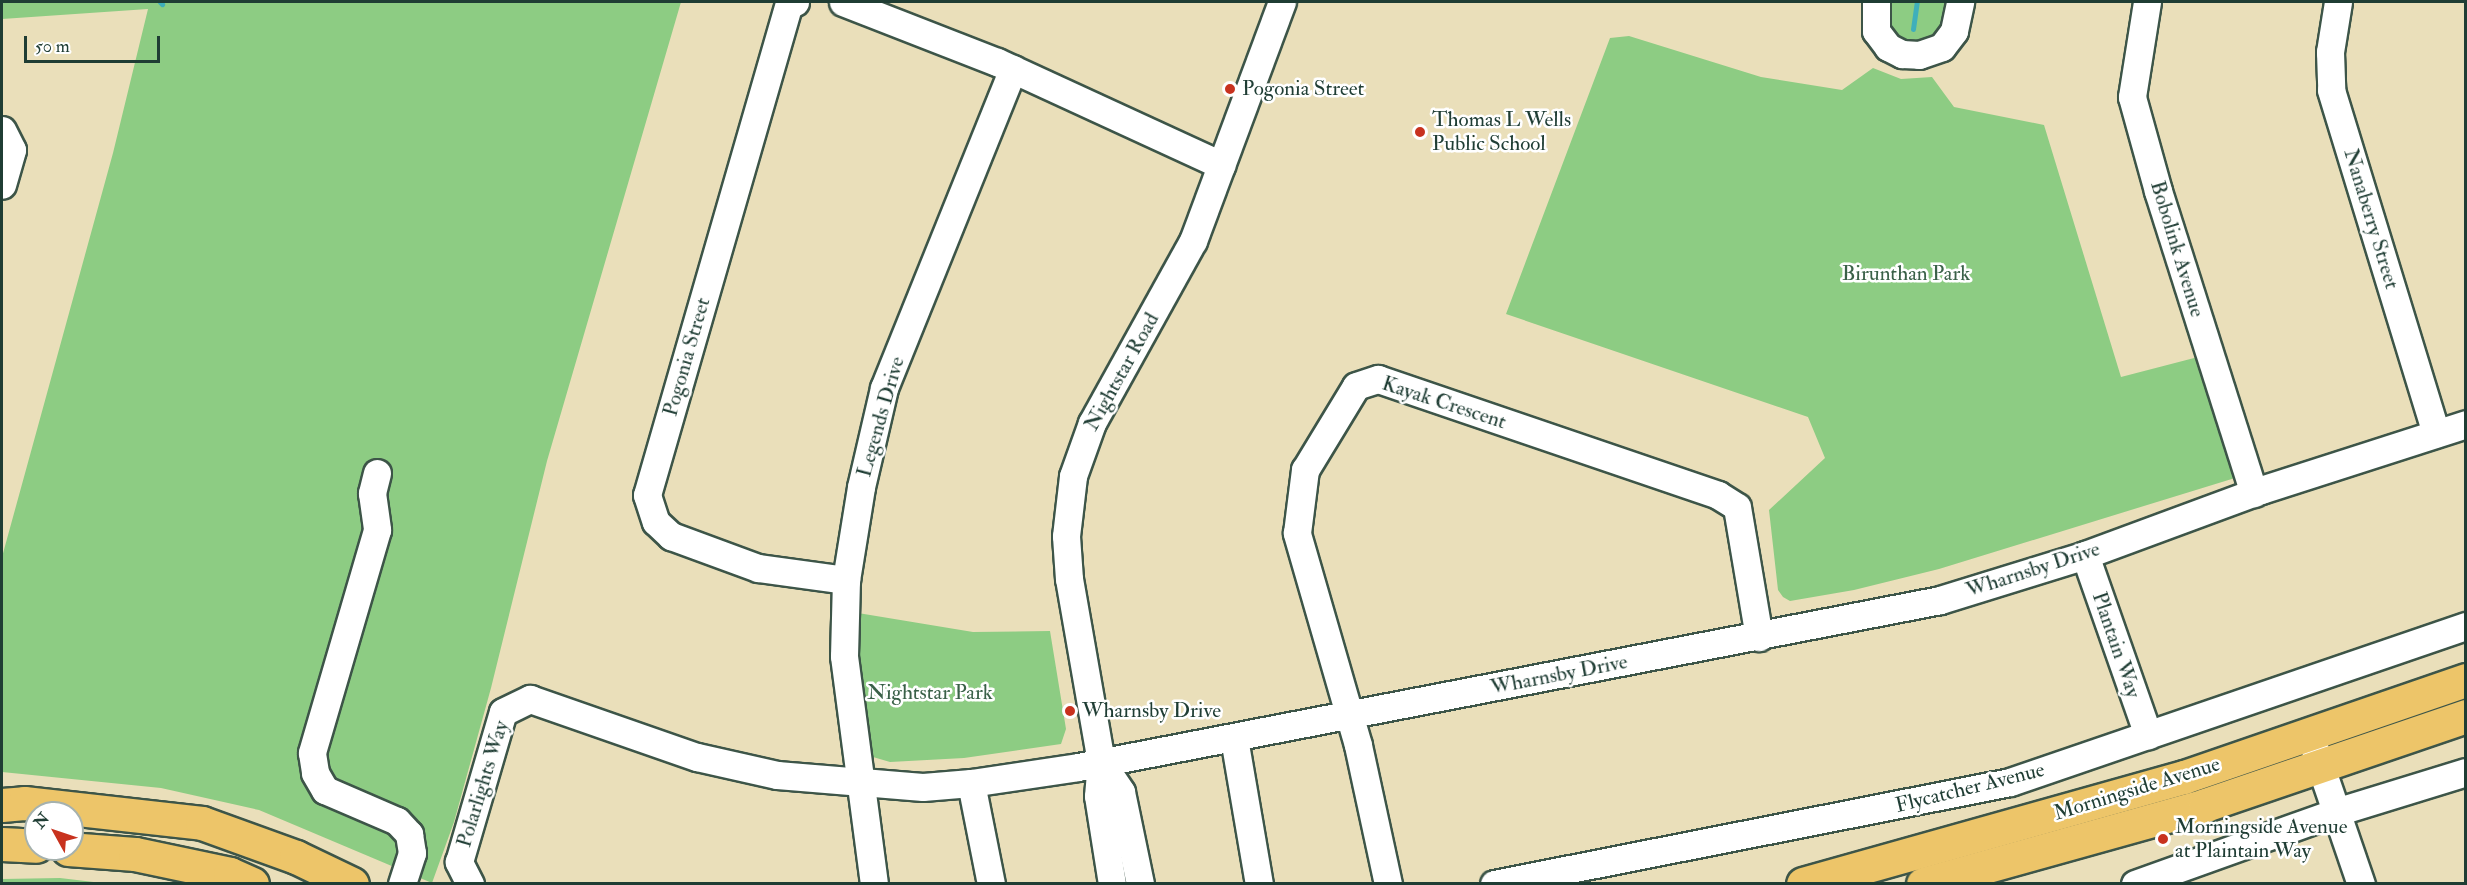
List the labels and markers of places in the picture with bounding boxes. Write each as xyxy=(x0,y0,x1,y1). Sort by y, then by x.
place label: Pogonia Street xyxy=(1242,76,1364,102)
marker: Pogonia Street xyxy=(1223,82,1237,96)
place label: Thomas L Wells Public School xyxy=(1432,107,1571,157)
marker: Thomas L Wells Public School xyxy=(1413,125,1427,139)
place label: Wharnsby Drive xyxy=(1082,698,1221,724)
marker: Wharnsby Drive xyxy=(1063,704,1077,718)
place label: Morningside Avenue at Plaintain Way xyxy=(2175,814,2347,864)
marker: Morningside Avenue at Plaintain Way xyxy=(2156,832,2170,846)

